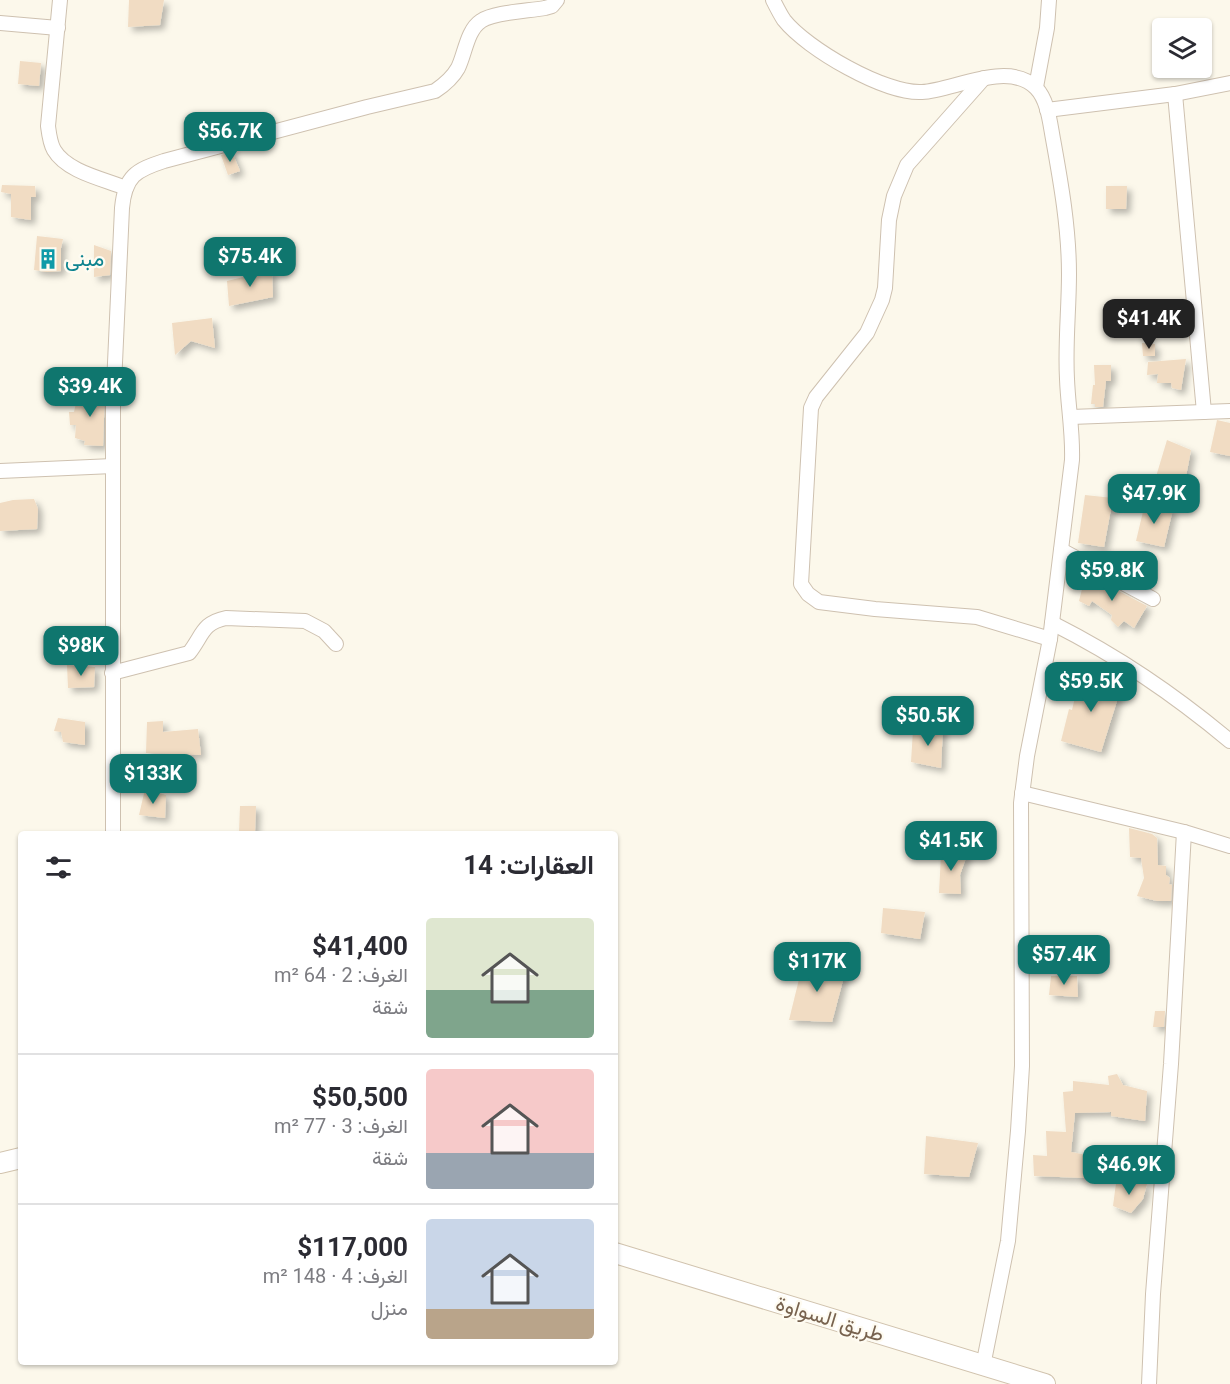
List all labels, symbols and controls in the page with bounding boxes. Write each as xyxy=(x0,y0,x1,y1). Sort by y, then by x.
map controls xyxy=(1152,18,1212,78)
button: layers xyxy=(1152,18,1212,78)
pin: $56.7K xyxy=(181,112,279,163)
text: $56.7K xyxy=(198,119,262,143)
pin: $75.4K xyxy=(201,237,299,288)
text: $75.4K xyxy=(218,244,282,268)
building icon: مبنى xyxy=(36,247,60,271)
place label: مبنى xyxy=(65,247,104,271)
pin: $41.4K xyxy=(1100,299,1198,350)
text: $41.4K xyxy=(1117,306,1181,330)
pin: $39.4K xyxy=(41,367,139,418)
text: $39.4K xyxy=(58,374,122,398)
pin: $47.9K xyxy=(1105,474,1203,525)
text: $47.9K xyxy=(1122,481,1186,505)
pin: $59.8K xyxy=(1063,551,1161,602)
text: $59.8K xyxy=(1080,558,1144,582)
pin: $98K xyxy=(45,626,117,677)
text: $98K xyxy=(57,633,105,657)
pin: $59.5K xyxy=(1042,662,1140,713)
text: $59.5K xyxy=(1059,669,1123,693)
pin: $50.5K xyxy=(879,696,977,747)
text: $50.5K xyxy=(896,703,960,727)
pin: $133K xyxy=(111,754,195,805)
text: $133K xyxy=(124,761,182,785)
pin: $41.5K xyxy=(902,821,1000,872)
text: $41.5K xyxy=(919,828,983,852)
text: العقارات: 14 xyxy=(463,850,594,880)
icon: filters xyxy=(42,851,75,884)
text: $41,400 xyxy=(312,931,408,961)
pin: $57.4K xyxy=(1015,935,1113,986)
icon: home xyxy=(474,942,546,1014)
pin: $117K xyxy=(775,942,859,993)
text: $57.4K xyxy=(1032,942,1096,966)
text: $117K xyxy=(788,949,846,973)
text: الغرف: 2 · 64 m² xyxy=(274,963,408,987)
text: شقة xyxy=(372,995,408,1019)
text: $50,500 xyxy=(312,1082,408,1112)
icon: home xyxy=(474,1093,546,1165)
text: الغرف: 3 · 77 m² xyxy=(274,1114,408,1138)
pin: $46.9K xyxy=(1080,1145,1178,1196)
text: شقة xyxy=(372,1146,408,1170)
text: $46.9K xyxy=(1097,1152,1161,1176)
text: $117,000 xyxy=(297,1232,408,1262)
icon: home xyxy=(474,1243,546,1315)
text: الغرف: 4 · 148 m² xyxy=(263,1264,408,1288)
street label: طريق السواوة xyxy=(773,1291,887,1348)
text: منزل xyxy=(371,1296,408,1320)

